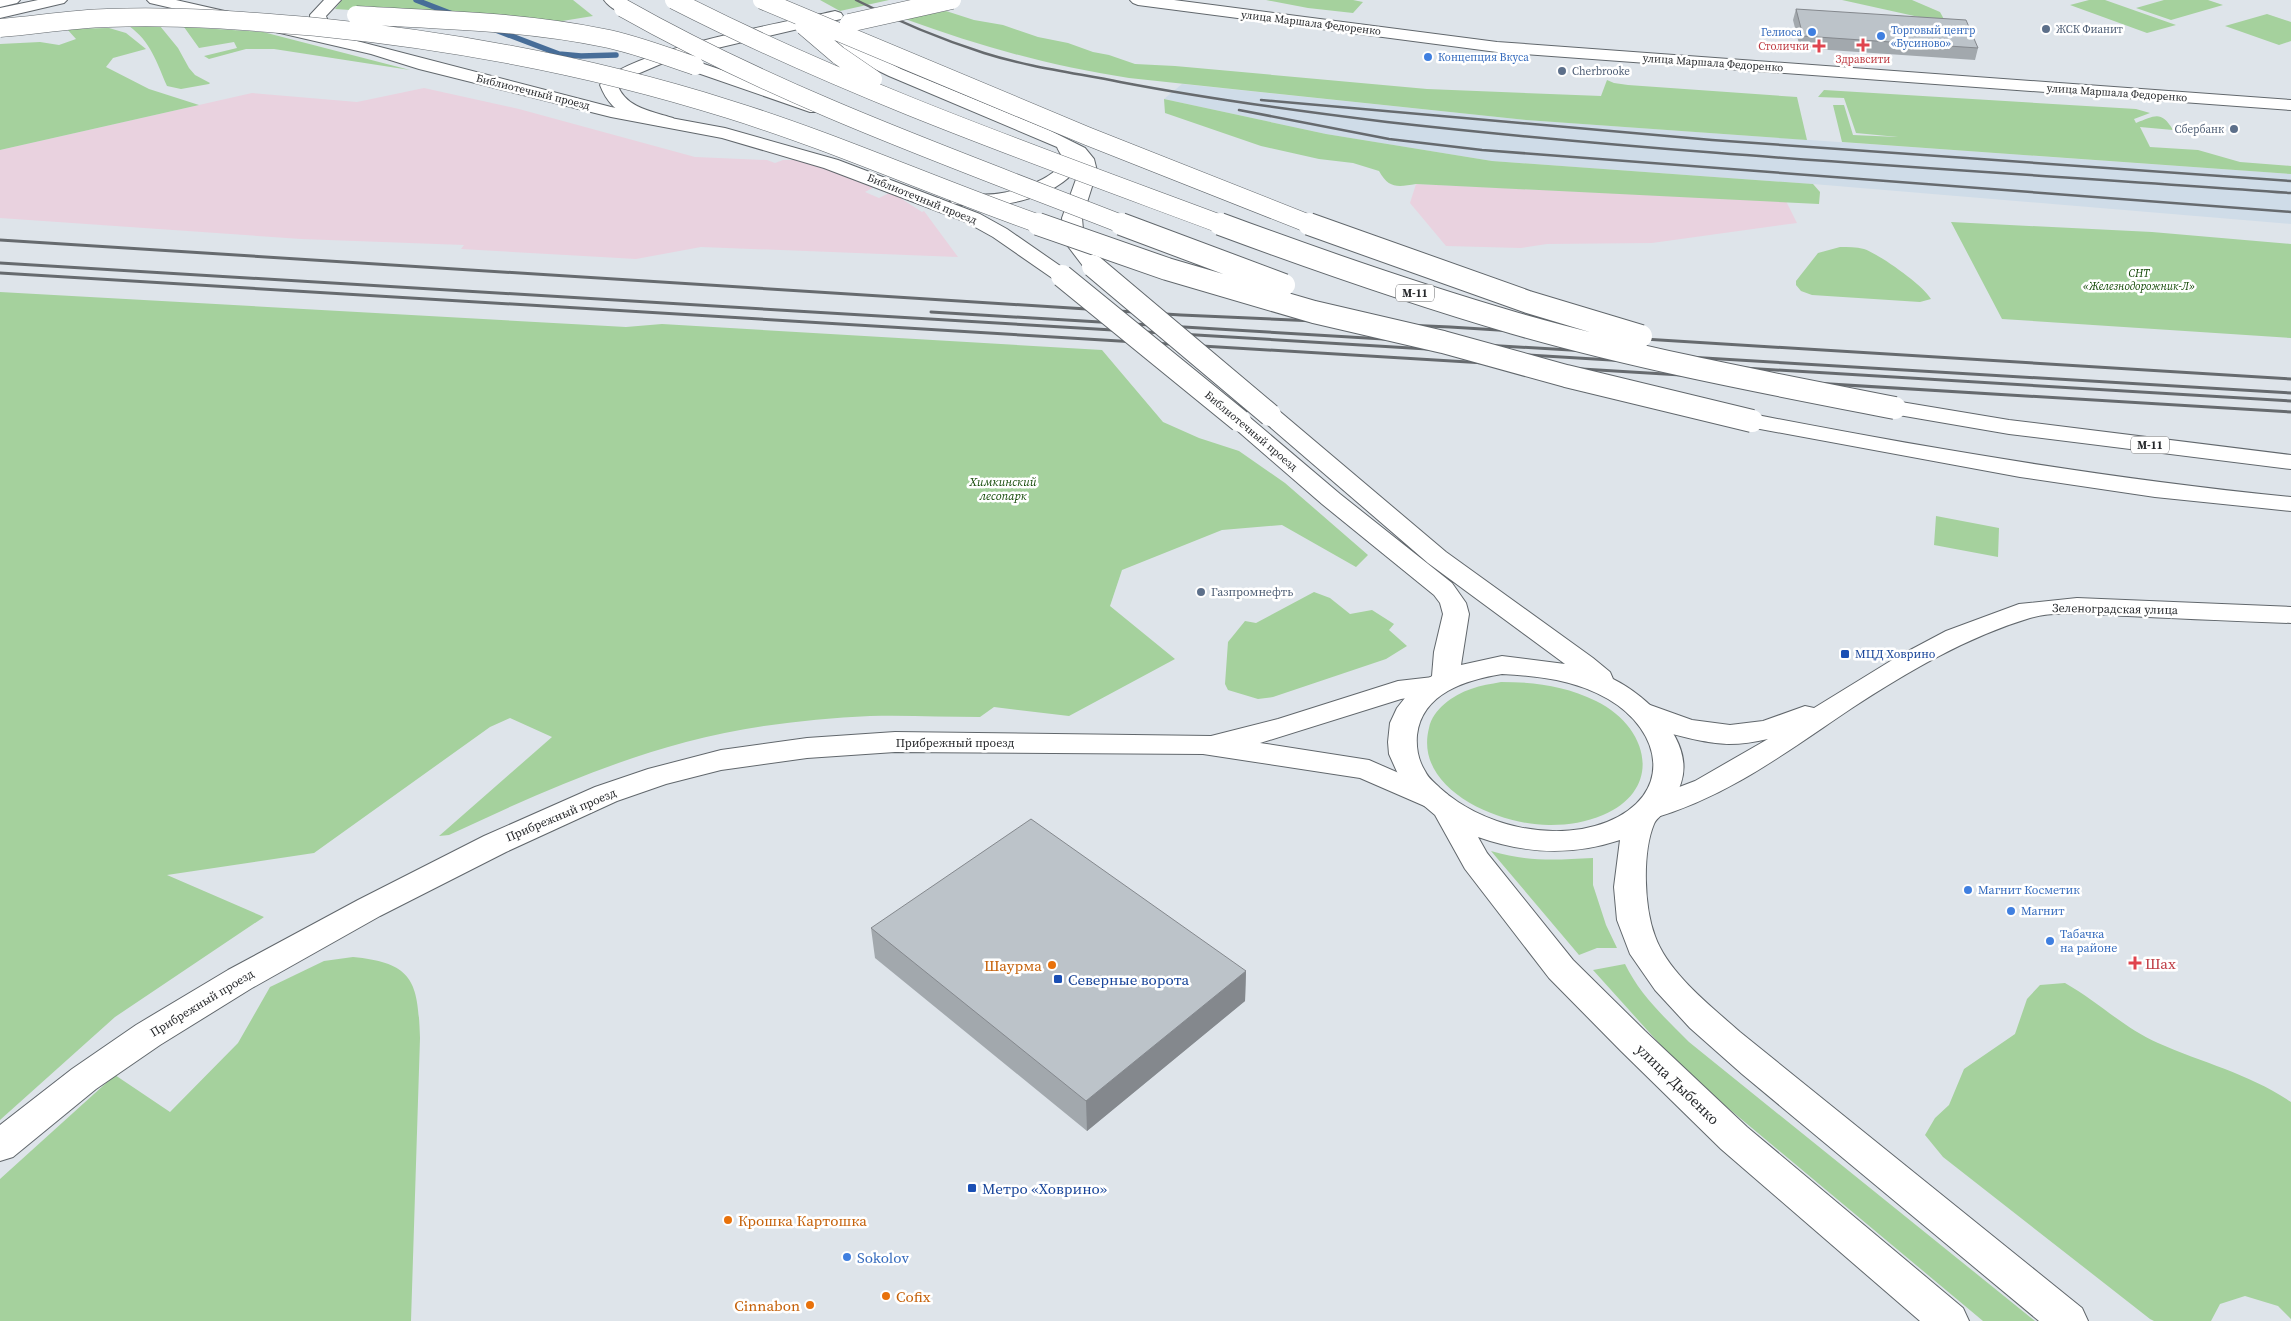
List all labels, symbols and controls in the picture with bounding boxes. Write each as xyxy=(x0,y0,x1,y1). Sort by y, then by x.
street label: улица Маршала Федоренко xyxy=(1240,7,1382,39)
place label: ЖСК Фианит xyxy=(2056,22,2123,37)
place label: Торговый центр «Бусиново» xyxy=(1891,23,1975,51)
marker: ЖСК Фианит xyxy=(2040,23,2052,35)
place label: Гелиоса xyxy=(1761,25,1802,40)
marker: Гелиоса xyxy=(1806,26,1818,38)
marker: Торговый центр «Бусиново» xyxy=(1875,30,1887,42)
place label: Столички xyxy=(1758,39,1809,54)
marker: Здравсити xyxy=(1857,39,1869,51)
marker: Столички xyxy=(1813,40,1825,52)
place label: Концепция Вкуса xyxy=(1438,50,1529,65)
marker: Концепция Вкуса xyxy=(1422,51,1434,63)
street label: улица Маршала Федоренко xyxy=(1642,51,1784,75)
place label: Здравсити xyxy=(1836,52,1890,67)
place label: Cherbrooke xyxy=(1572,64,1630,79)
marker: Cherbrooke xyxy=(1556,65,1568,77)
street label: Библиотечный проезд xyxy=(474,71,592,113)
street label: улица Маршала Федоренко xyxy=(2046,81,2188,105)
place label: Сбербанк xyxy=(2175,122,2224,137)
marker: Сбербанк xyxy=(2228,123,2240,135)
street label: Библиотечный проезд xyxy=(865,170,979,228)
park label: СНТ «Железнодорожник-Л» xyxy=(2083,266,2195,294)
road number: М-11 xyxy=(1396,284,1434,302)
street label: Библиотечный проезд xyxy=(1201,388,1301,474)
road number: М-11 xyxy=(2131,436,2169,454)
park label: Химкинский лесопарк xyxy=(968,474,1037,504)
place label: Газпромнефть xyxy=(1211,584,1293,600)
marker: Газпромнефть xyxy=(1195,586,1207,598)
street label: Зеленоградская улица xyxy=(2052,600,2179,618)
place label: МЦД Ховрино xyxy=(1855,646,1936,662)
marker: МЦД Ховрино xyxy=(1839,648,1851,660)
street label: Прибрежный проезд xyxy=(896,735,1014,751)
street label: Прибрежный проезд xyxy=(503,784,619,846)
place label: Магнит Косметик xyxy=(1978,882,2080,898)
marker: Магнит Косметик xyxy=(1962,884,1974,896)
place label: Магнит xyxy=(2021,903,2065,919)
marker: Магнит xyxy=(2005,905,2017,917)
place label: Табачка на районе xyxy=(2060,926,2117,956)
marker: Табачка на районе xyxy=(2044,935,2056,947)
place label: Шах xyxy=(2145,953,2176,974)
place label: Шаурма xyxy=(984,955,1042,976)
marker: Шах xyxy=(2129,957,2141,969)
marker: Шаурма xyxy=(1046,959,1058,971)
street label: Прибрежный проезд xyxy=(147,966,257,1040)
place label: Северные ворота xyxy=(1068,969,1190,990)
marker: Северные ворота xyxy=(1052,973,1064,985)
street label: улица Дыбенко xyxy=(1632,1039,1724,1129)
place label: Метро «Ховрино» xyxy=(982,1178,1107,1199)
marker: Метро «Ховрино» xyxy=(966,1182,978,1194)
place label: Крошка Картошка xyxy=(738,1210,867,1231)
marker: Крошка Картошка xyxy=(722,1214,734,1226)
place label: Sokolov xyxy=(857,1247,909,1268)
marker: Sokolov xyxy=(841,1251,853,1263)
place label: Cofix xyxy=(896,1286,931,1307)
marker: Cofix xyxy=(880,1290,892,1302)
place label: Cinnabon xyxy=(734,1295,800,1316)
marker: Cinnabon xyxy=(804,1299,816,1311)

